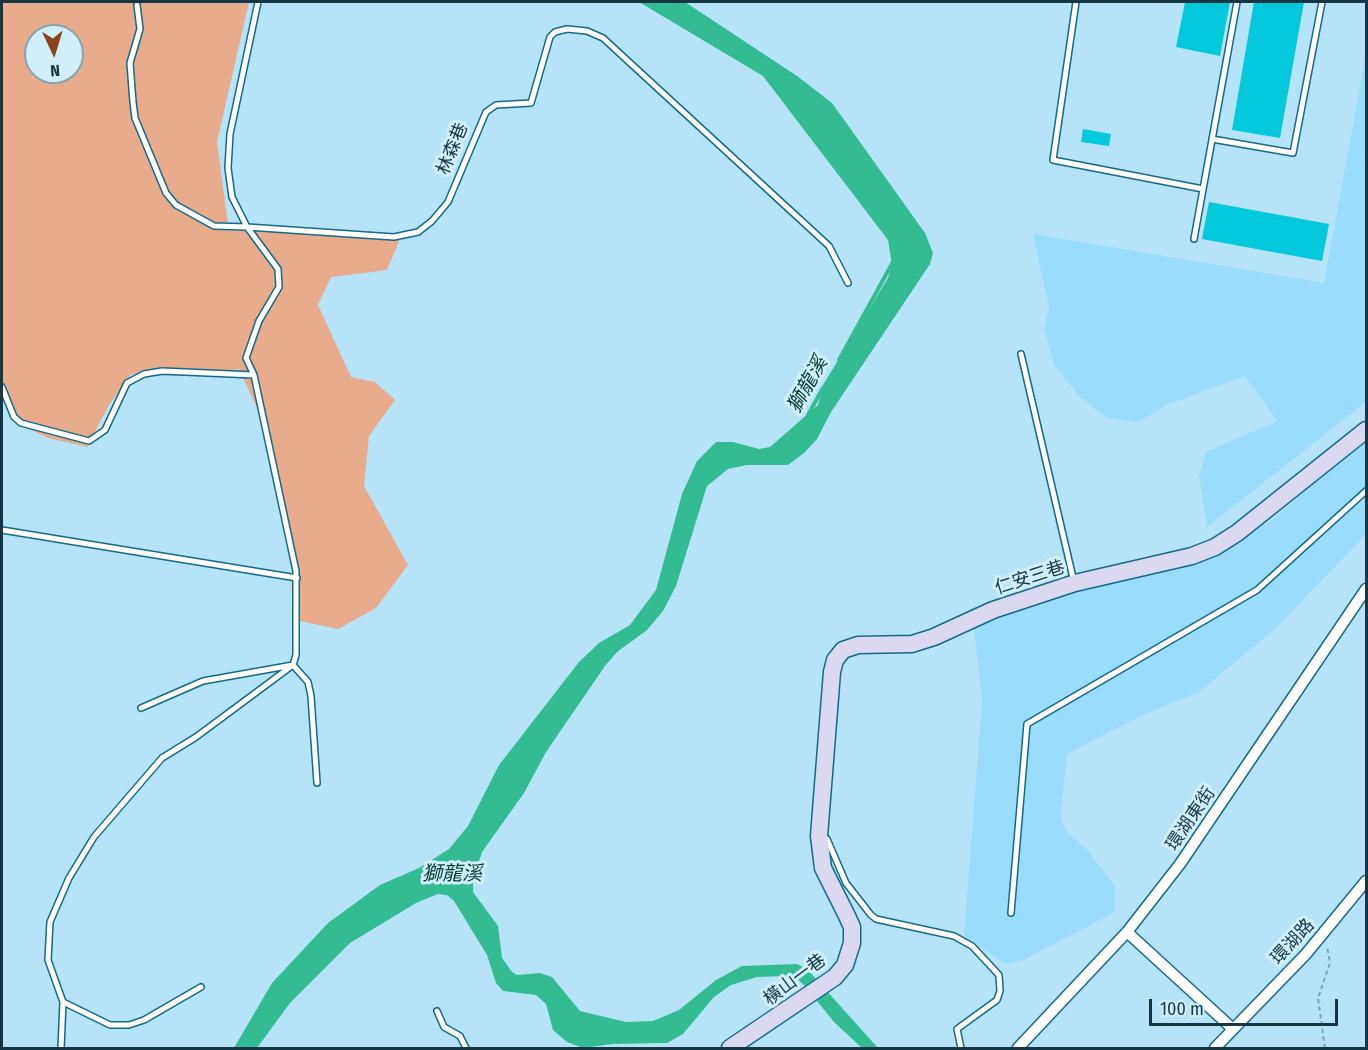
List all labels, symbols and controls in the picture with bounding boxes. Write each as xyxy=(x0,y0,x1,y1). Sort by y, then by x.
north arrow xyxy=(24,24,84,84)
text: N xyxy=(50,61,61,80)
street label: 林森巷 xyxy=(433,120,473,178)
water label: 獅龍溪 xyxy=(783,353,833,417)
street label: 仁安三巷 xyxy=(992,557,1068,599)
street label: 環湖東街 xyxy=(1162,783,1220,855)
water label: 獅龍溪 xyxy=(422,862,482,886)
street label: 環湖路 xyxy=(1267,915,1319,969)
street label: 橫山一巷 xyxy=(760,950,830,1010)
scale bar xyxy=(1152,987,1341,1025)
text: 100 m xyxy=(1160,998,1204,1020)

